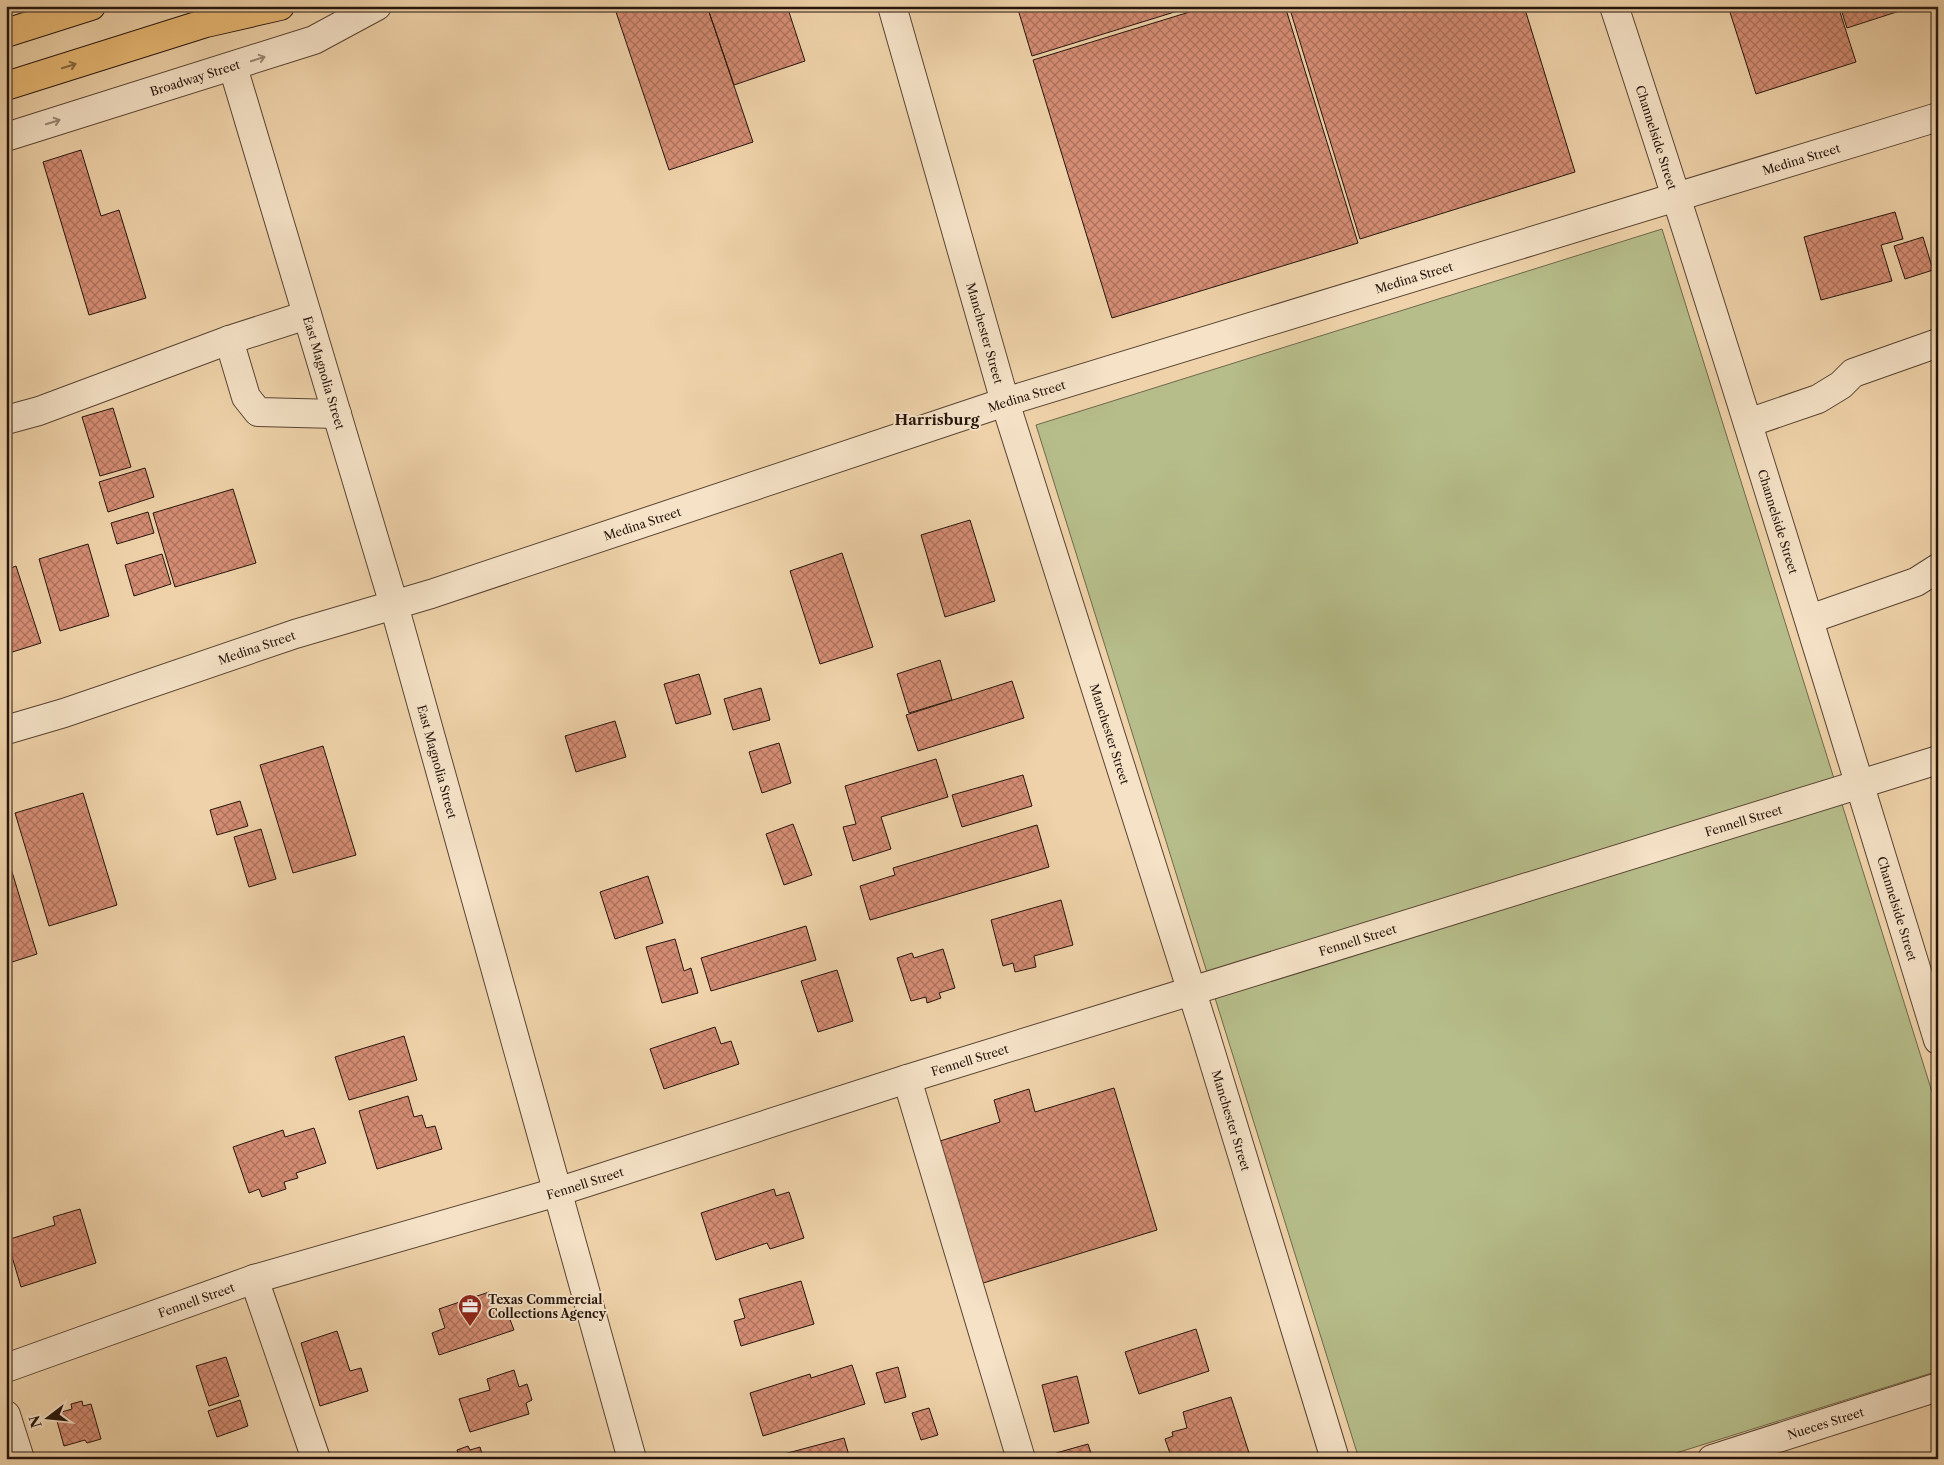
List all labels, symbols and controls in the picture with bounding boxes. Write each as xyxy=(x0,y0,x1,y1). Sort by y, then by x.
one-way arrow xyxy=(250,54,266,63)
street label: Broadway Street xyxy=(148,56,242,99)
one-way arrow xyxy=(61,61,77,71)
street label: Channelside Street xyxy=(1633,83,1681,192)
one-way arrow xyxy=(44,117,60,127)
street label: Medina Street xyxy=(1760,140,1843,178)
street label: Medina Street xyxy=(1373,258,1455,296)
street label: Manchester Street xyxy=(964,281,1007,386)
street label: East Magnolia Street xyxy=(300,314,349,432)
street label: Medina Street xyxy=(986,376,1068,415)
district label: Harrisburg xyxy=(895,410,980,429)
street label: Channelside Street xyxy=(1755,467,1802,576)
street label: Medina Street xyxy=(602,503,683,543)
street label: Medina Street xyxy=(216,627,298,667)
street label: Manchester Street xyxy=(1087,682,1133,787)
street label: East Magnolia Street xyxy=(415,703,461,821)
street label: Fennell Street xyxy=(1703,801,1785,839)
street label: Channelside Street xyxy=(1875,854,1921,963)
street label: Fennell Street xyxy=(1317,920,1399,959)
street label: Fennell Street xyxy=(929,1040,1011,1079)
street label: Manchester Street xyxy=(1209,1068,1254,1173)
street label: Fennell Street xyxy=(545,1163,626,1202)
street label: Fennell Street xyxy=(156,1279,237,1320)
place label: Texas Commercial Collections Agency xyxy=(488,1292,607,1321)
office icon: Texas Commercial Collections Agency xyxy=(457,1293,483,1327)
north arrow xyxy=(22,1392,72,1442)
street label: Nueces Street xyxy=(1785,1403,1866,1442)
text: N xyxy=(25,1413,46,1430)

